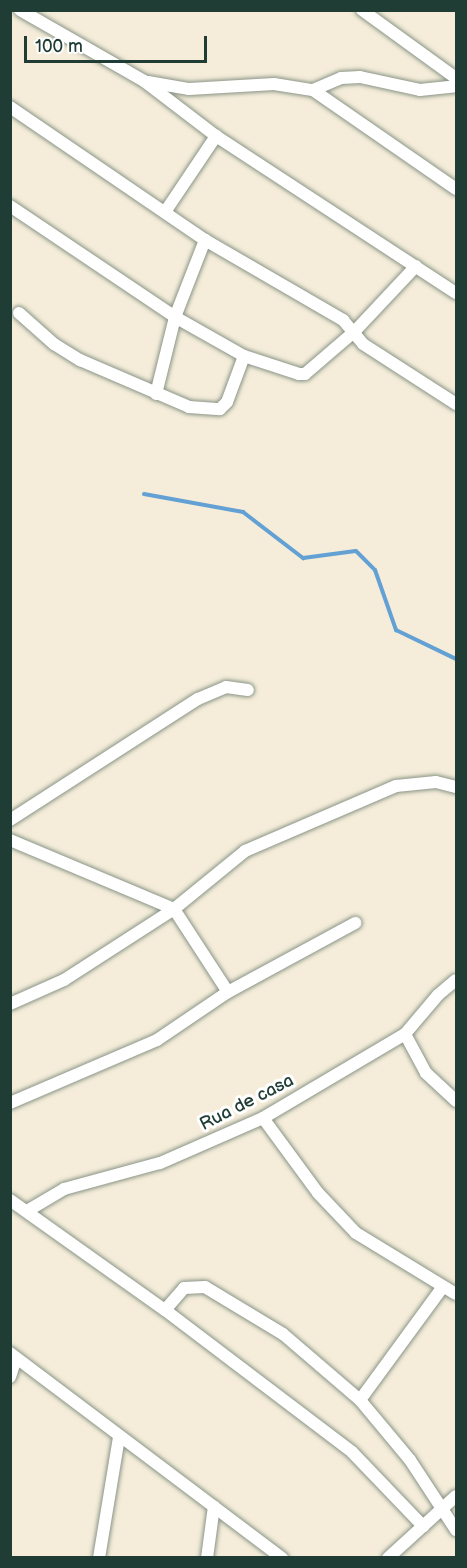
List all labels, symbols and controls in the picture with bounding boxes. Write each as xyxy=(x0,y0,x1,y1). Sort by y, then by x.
scale bar xyxy=(27,24,210,62)
text: 100 m xyxy=(35,36,83,57)
street label: Rua de casa xyxy=(196,1070,298,1136)

